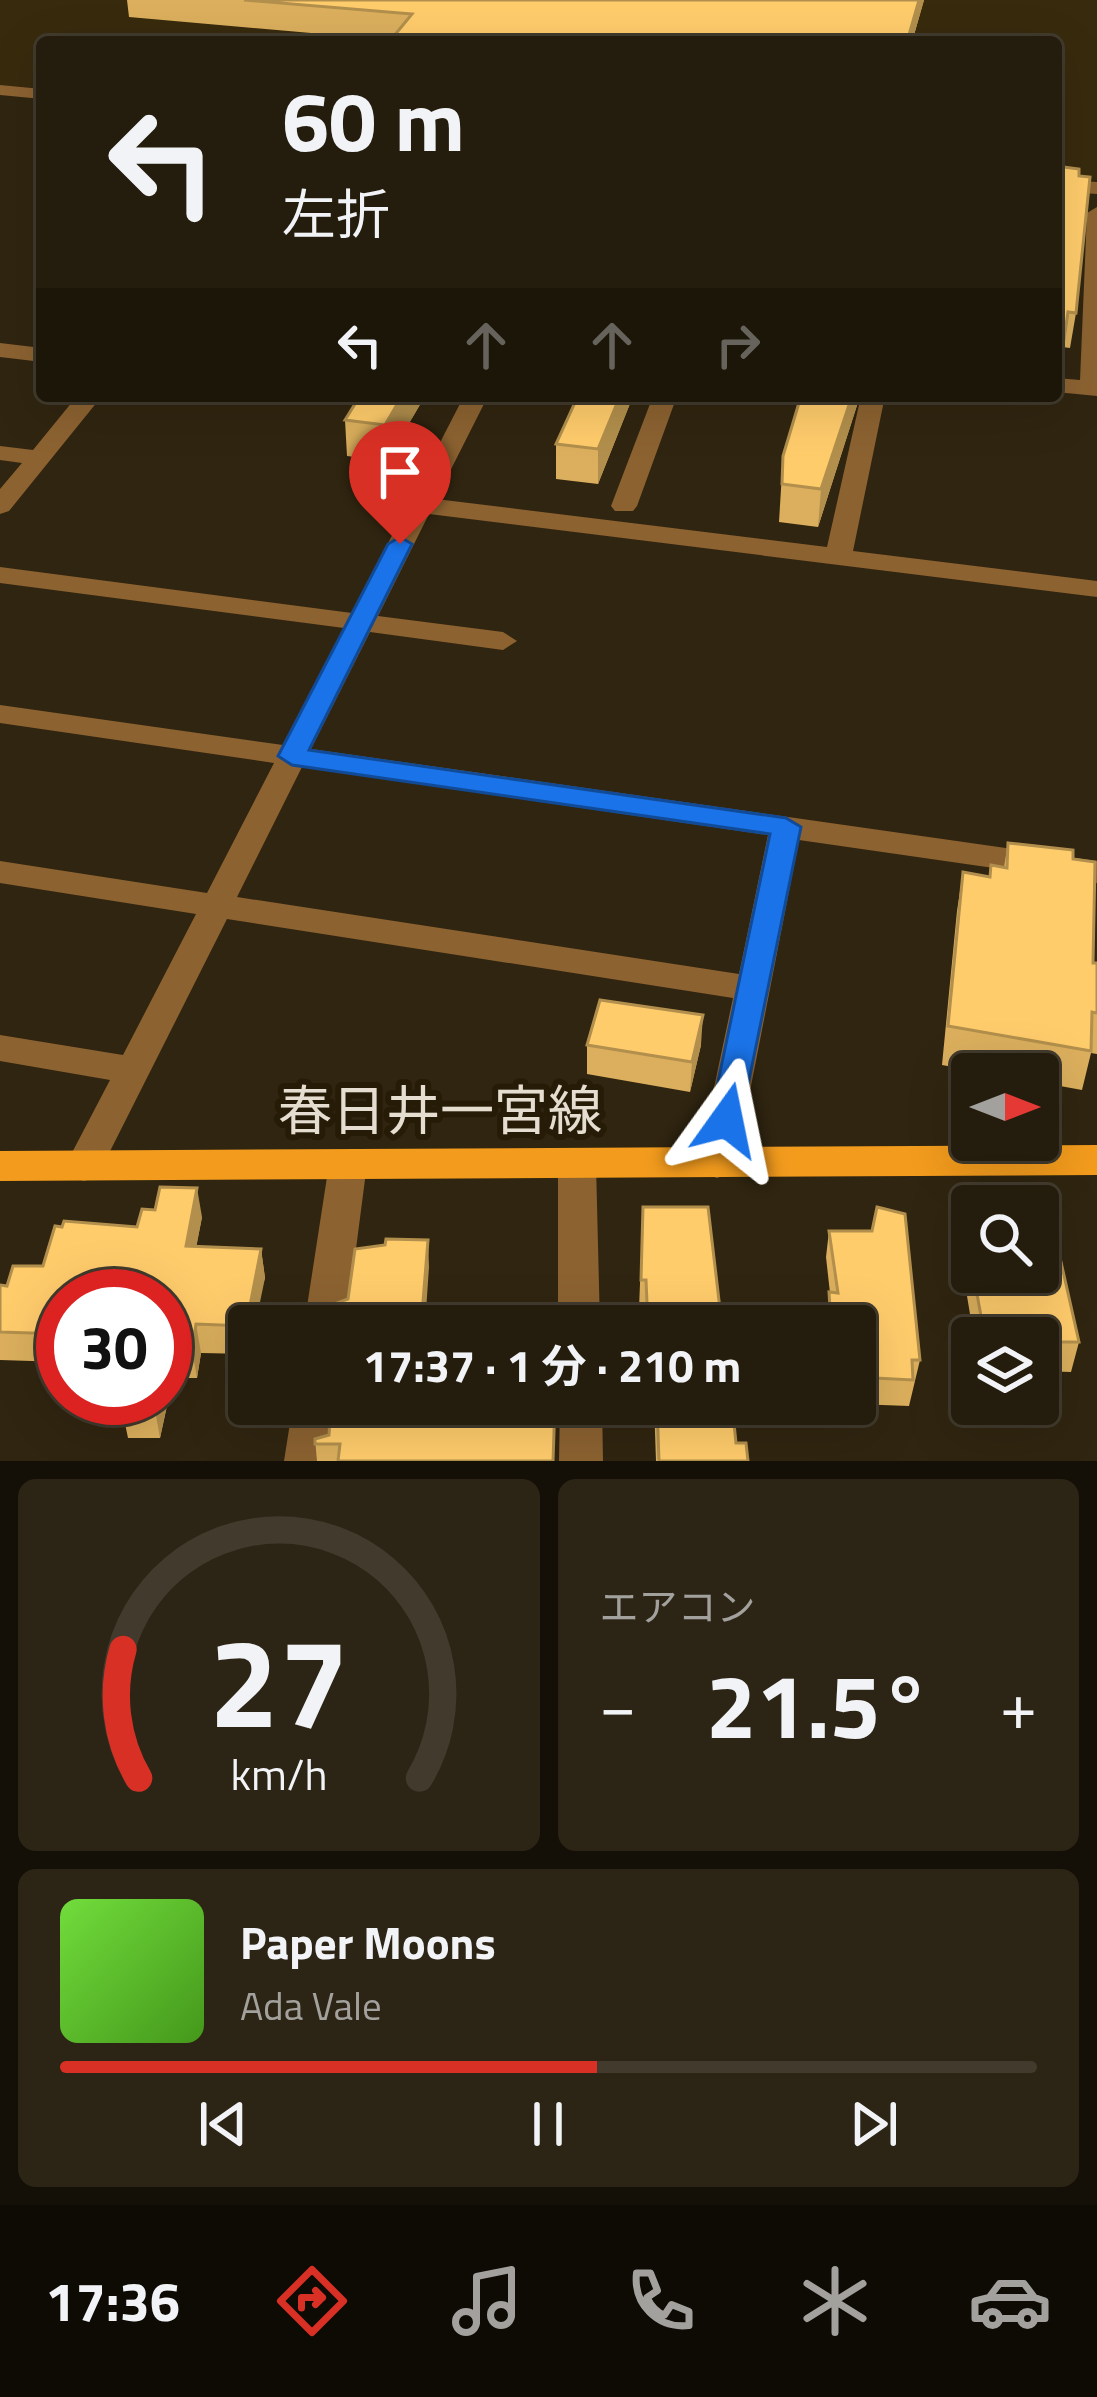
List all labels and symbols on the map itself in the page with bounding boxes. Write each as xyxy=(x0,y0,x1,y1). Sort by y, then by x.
pin xyxy=(349,421,451,544)
north arrow xyxy=(951,1053,1059,1161)
position arrow xyxy=(664,1057,790,1183)
street label: 春日井一宮線 xyxy=(278,1069,602,1151)
speed limit sign: 30 xyxy=(36,1269,192,1425)

